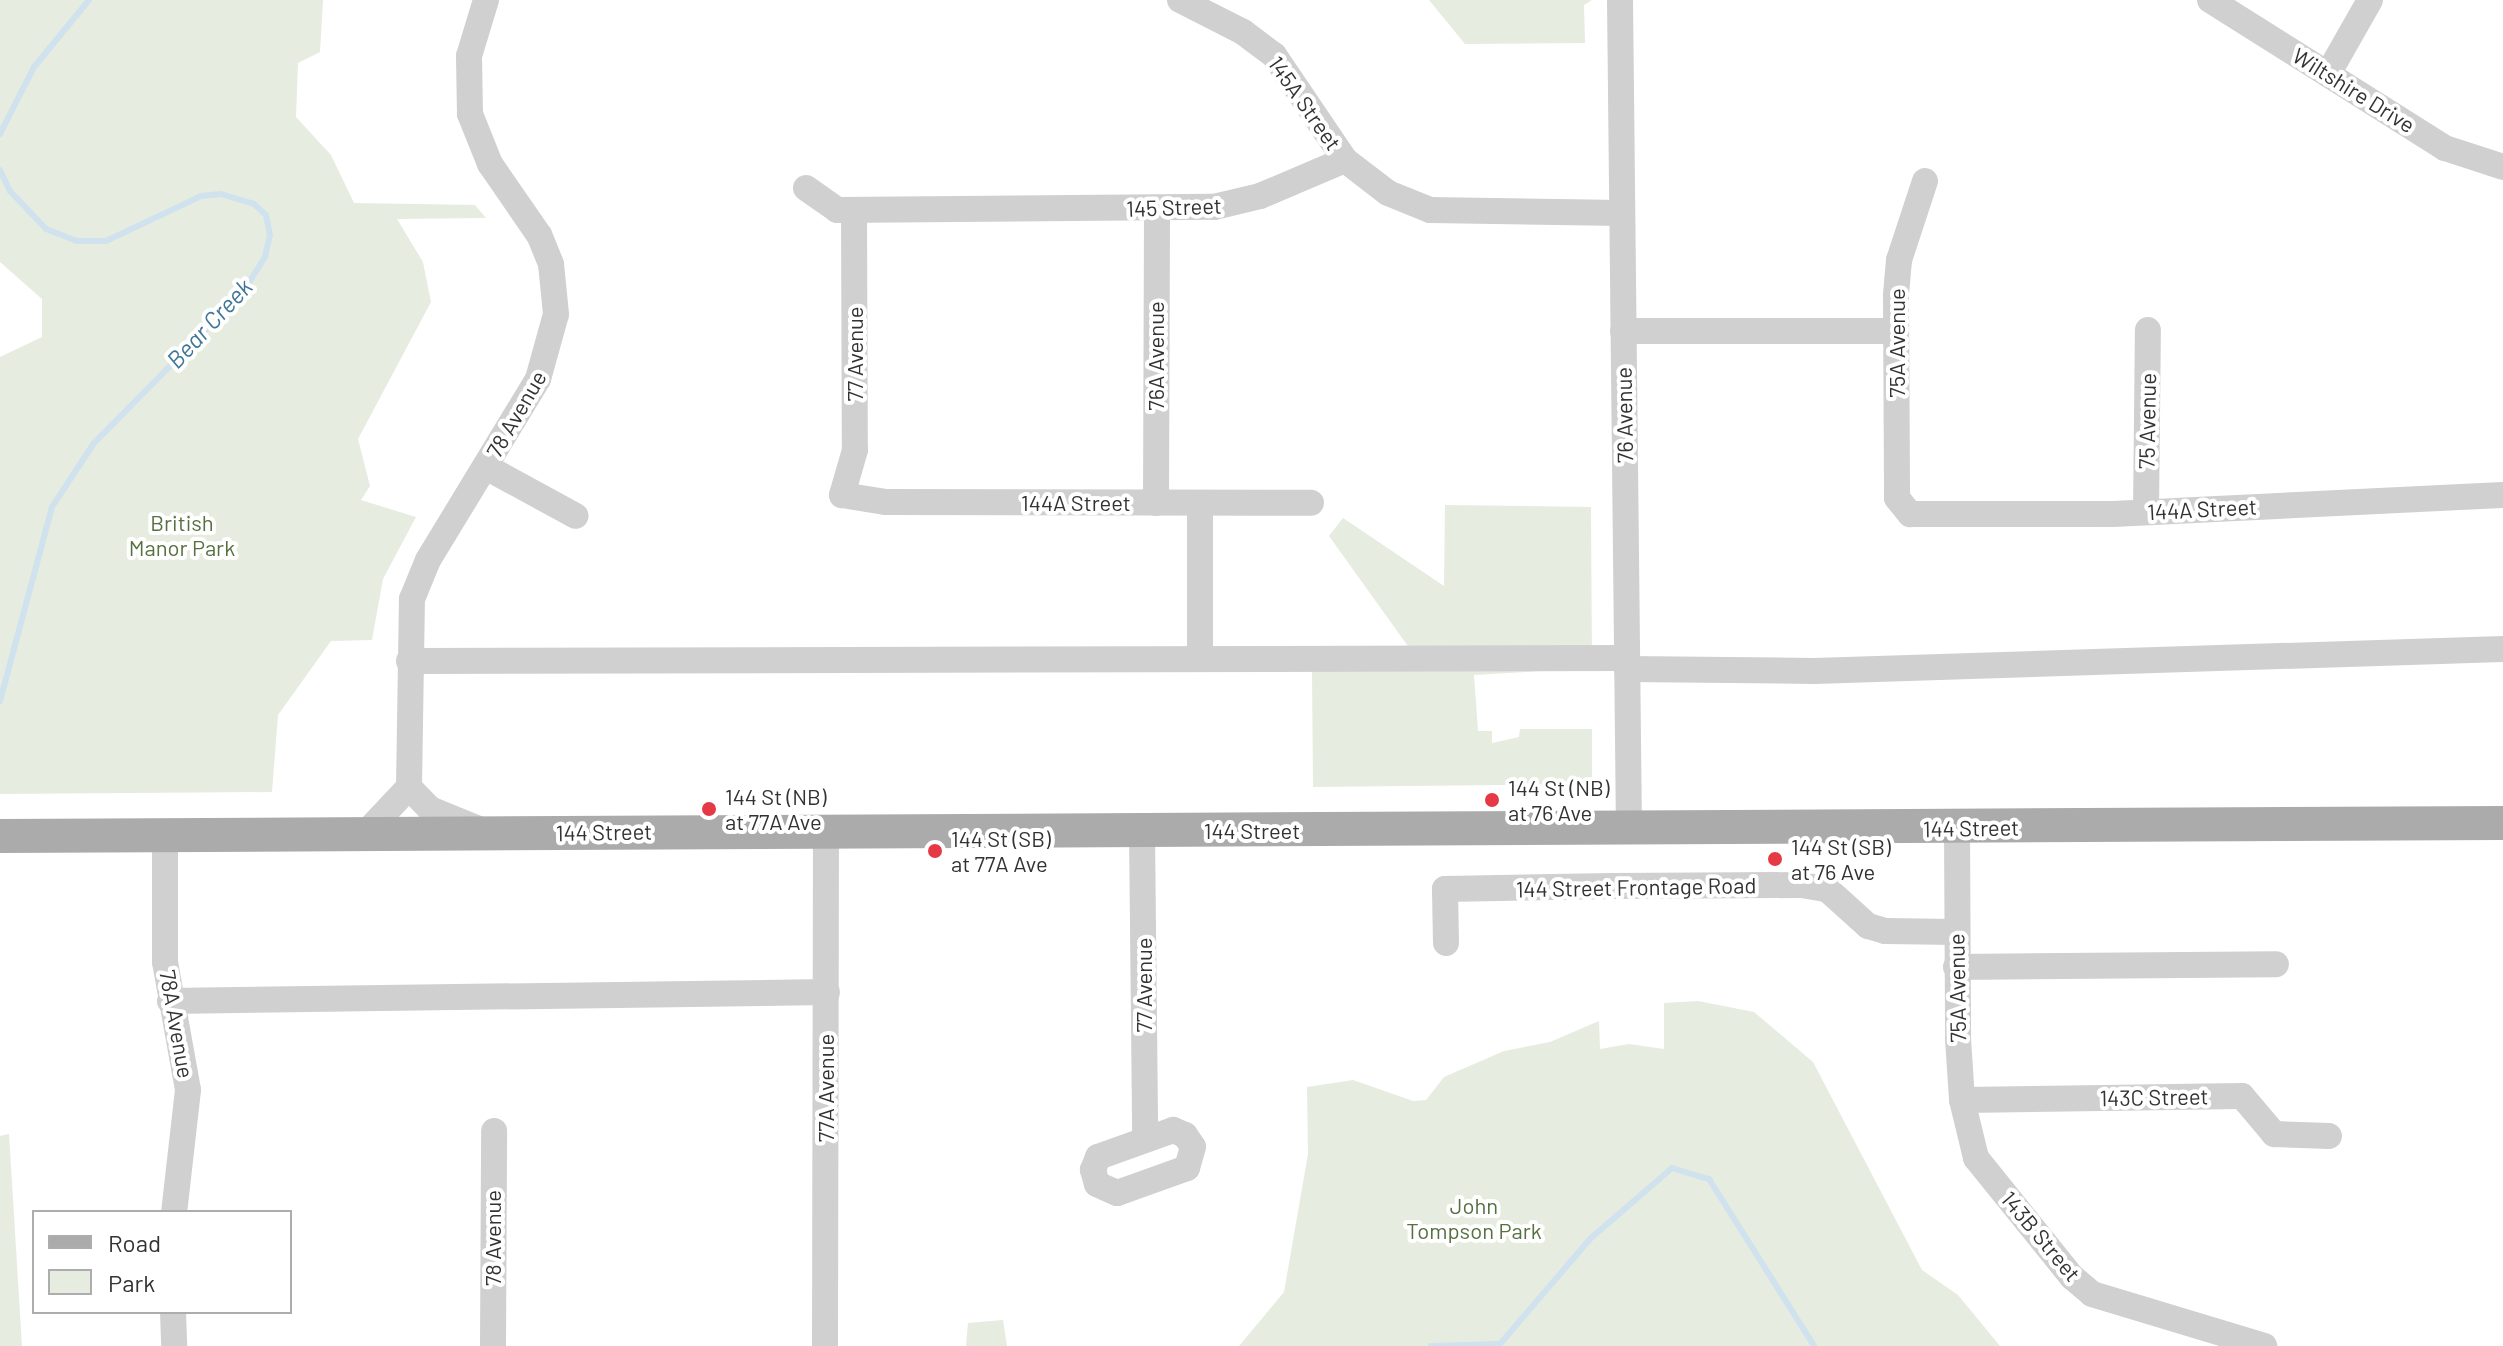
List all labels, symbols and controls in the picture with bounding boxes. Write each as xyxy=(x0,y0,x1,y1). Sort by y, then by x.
street label: Wiltshire Drive xyxy=(2288,42,2420,138)
street label: 145A Street xyxy=(1263,51,1347,155)
street label: 145 Street xyxy=(1126,192,1222,222)
water label: Bear Creek xyxy=(160,272,258,374)
street label: 75A Avenue xyxy=(1884,288,1910,398)
street label: 76A Avenue xyxy=(1143,301,1169,411)
street label: 77 Avenue xyxy=(842,306,868,402)
street label: 78 Avenue xyxy=(481,366,551,462)
street label: 76 Avenue xyxy=(1610,367,1638,463)
street label: 75 Avenue xyxy=(2133,373,2161,469)
street label: 144A Street xyxy=(1021,490,1131,516)
street label: 144A Street xyxy=(2147,493,2257,525)
park label: British Manor Park xyxy=(129,509,235,560)
place label: 144 St (NB) at 76 Ave xyxy=(1508,774,1609,826)
place label: 144 St (NB) at 77A Ave xyxy=(725,783,826,834)
marker: 144 St (NB) at 76 Ave xyxy=(1483,791,1501,809)
marker: 144 St (NB) at 77A Ave xyxy=(700,800,718,818)
street label: 144 Street xyxy=(1923,814,2019,842)
street label: 144 Street xyxy=(556,818,652,846)
street label: 144 Street xyxy=(1204,818,1300,844)
place label: 144 St (SB) at 77A Ave xyxy=(951,825,1051,876)
place label: 144 St (SB) at 76 Ave xyxy=(1791,833,1891,884)
marker: 144 St (SB) at 77A Ave xyxy=(926,842,944,860)
marker: 144 St (SB) at 76 Ave xyxy=(1766,850,1784,868)
street label: 144 Street Frontage Road xyxy=(1516,872,1756,902)
street label: 75A Avenue xyxy=(1943,933,1971,1043)
street label: 77 Avenue xyxy=(1131,937,1157,1033)
street label: 78A Avenue xyxy=(154,968,200,1080)
street label: 77A Avenue xyxy=(813,1034,839,1142)
street label: 143C Street xyxy=(2099,1083,2209,1111)
street label: 143B Street xyxy=(1996,1186,2086,1286)
street label: 78 Avenue xyxy=(480,1190,506,1286)
park label: John Tompson Park xyxy=(1406,1192,1542,1244)
legend xyxy=(32,1210,292,1314)
text: Road xyxy=(108,1228,161,1257)
text: Park xyxy=(108,1268,155,1297)

